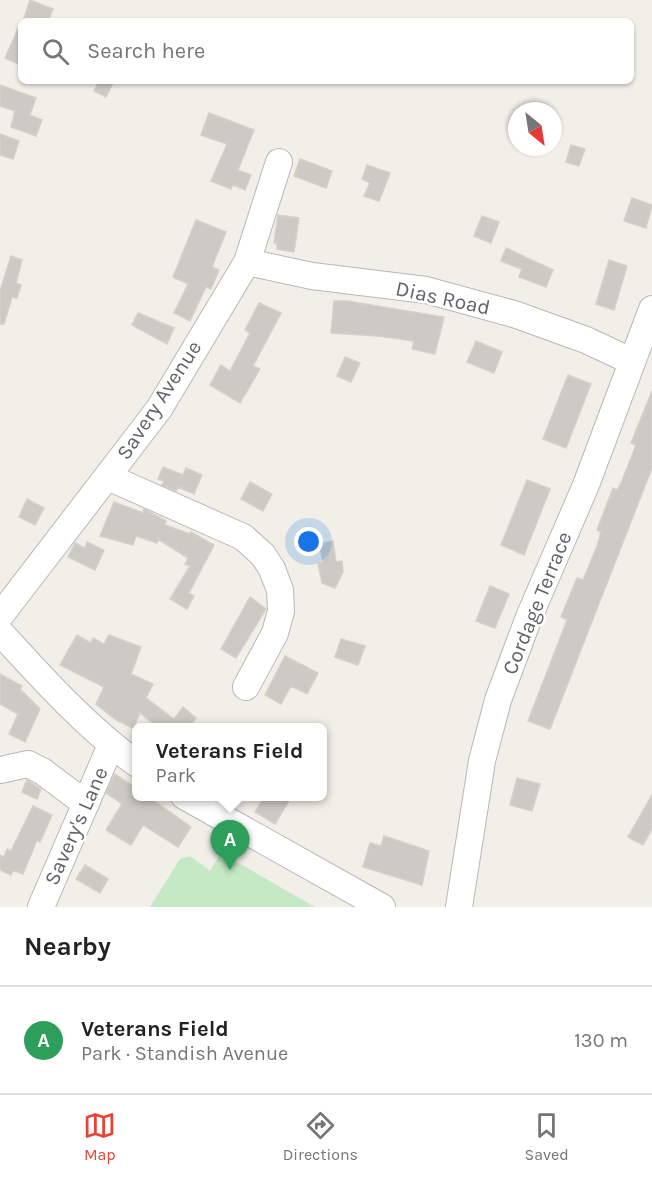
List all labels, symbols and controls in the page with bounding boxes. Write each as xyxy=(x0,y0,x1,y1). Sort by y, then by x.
search box xyxy=(18,18,634,84)
icon: search xyxy=(39,35,72,68)
text: Search here xyxy=(87,38,205,64)
north arrow xyxy=(508,102,562,156)
street label: Dias Road xyxy=(394,276,492,320)
street label: Savery Avenue xyxy=(112,336,206,464)
your location xyxy=(294,527,323,556)
street label: Cordage Terrace xyxy=(497,528,577,678)
popup xyxy=(132,723,327,801)
text: Veterans Field xyxy=(156,738,303,764)
street label: Savery's Lane xyxy=(39,763,113,889)
text: Park xyxy=(156,764,196,787)
pin: A xyxy=(210,820,250,870)
text: Nearby xyxy=(24,931,111,962)
text: Veterans Field xyxy=(81,1016,229,1042)
text: A xyxy=(37,1029,50,1052)
text: 130 m xyxy=(574,1029,628,1052)
text: Park · Standish Avenue xyxy=(81,1042,288,1065)
tab: Map xyxy=(83,1109,116,1164)
tab: Directions xyxy=(283,1109,358,1164)
tab: Saved xyxy=(525,1109,569,1164)

